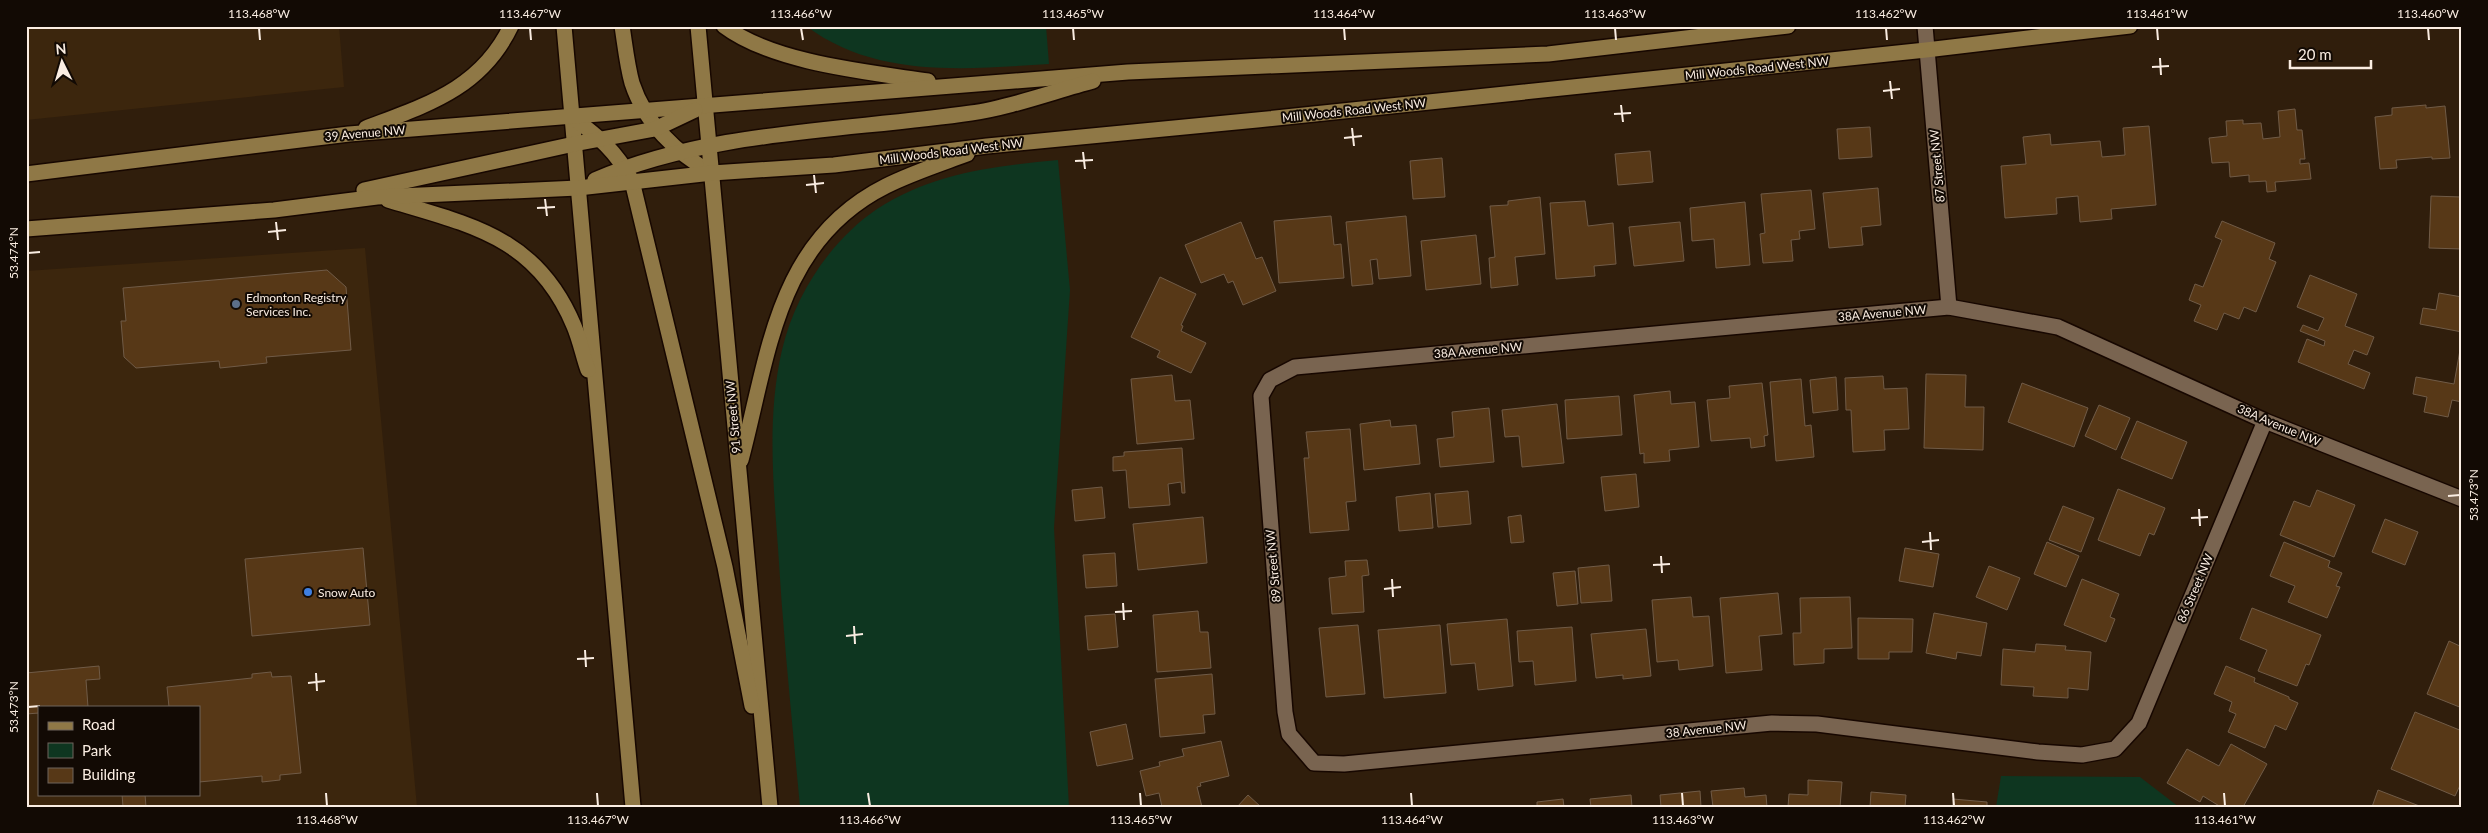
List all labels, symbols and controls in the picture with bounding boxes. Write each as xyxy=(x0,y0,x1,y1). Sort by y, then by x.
text: 113.468°W xyxy=(228,6,291,21)
text: 113.467°W xyxy=(499,6,562,21)
text: 113.466°W xyxy=(770,6,833,21)
text: 113.465°W xyxy=(1042,6,1105,21)
text: 113.464°W xyxy=(1313,6,1376,21)
text: 113.463°W xyxy=(1584,6,1647,21)
text: 113.462°W xyxy=(1855,6,1918,21)
text: 113.461°W xyxy=(2126,6,2189,21)
text: 113.460°W xyxy=(2397,6,2460,21)
north arrow xyxy=(38,38,88,88)
scale bar xyxy=(2290,38,2372,70)
text: N xyxy=(55,40,67,57)
text: 20 m xyxy=(2298,45,2332,63)
street label: Mill Woods Road West NW xyxy=(1684,53,1830,83)
street label: Mill Woods Road West NW xyxy=(1281,95,1427,125)
street label: 39 Avenue NW xyxy=(324,122,407,144)
street label: 87 Street NW xyxy=(1926,128,1948,203)
street label: Mill Woods Road West NW xyxy=(878,135,1024,167)
text: 53.474°N xyxy=(6,227,21,279)
place label: Edmonton Registry Services Inc. xyxy=(246,290,347,319)
marker: Edmonton Registry Services Inc. xyxy=(230,298,242,310)
street label: 38A Avenue NW xyxy=(1837,302,1927,324)
street label: 38A Avenue NW xyxy=(1433,339,1523,361)
street label: 91 Street NW xyxy=(722,379,744,454)
street label: 38A Avenue NW xyxy=(2235,401,2323,449)
text: 53.473°N xyxy=(2466,469,2481,521)
street label: 89 Street NW xyxy=(1262,528,1284,603)
street label: 86 Street NW xyxy=(2174,551,2216,625)
place label: Snow Auto xyxy=(318,585,376,600)
marker: Snow Auto xyxy=(302,586,314,598)
text: 53.473°N xyxy=(6,681,21,733)
legend xyxy=(38,706,200,796)
text: Road xyxy=(82,715,115,733)
street label: 38 Avenue NW xyxy=(1665,717,1748,741)
text: Park xyxy=(82,741,112,759)
text: Building xyxy=(82,765,135,783)
text: 113.468°W xyxy=(296,812,359,827)
text: 113.467°W xyxy=(567,812,630,827)
text: 113.466°W xyxy=(839,812,902,827)
text: 113.465°W xyxy=(1110,812,1173,827)
text: 113.464°W xyxy=(1381,812,1444,827)
text: 113.463°W xyxy=(1652,812,1715,827)
text: 113.462°W xyxy=(1923,812,1986,827)
text: 113.461°W xyxy=(2194,812,2257,827)

